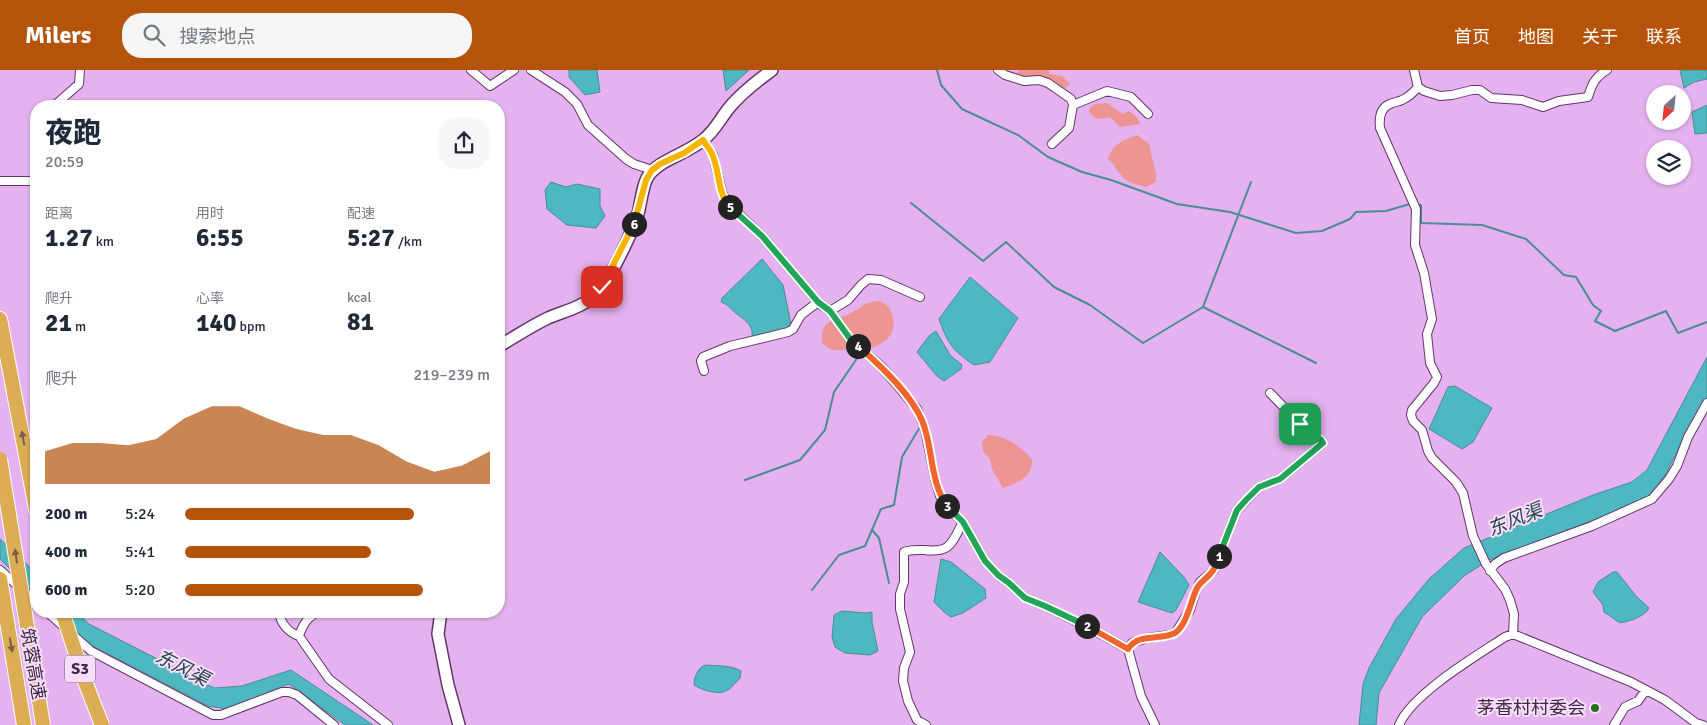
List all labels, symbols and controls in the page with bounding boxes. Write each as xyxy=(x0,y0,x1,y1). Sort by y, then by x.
search box xyxy=(122,13,472,58)
text: Milers xyxy=(25,20,92,50)
icon: search xyxy=(140,21,168,49)
text: 搜索地点 xyxy=(180,25,256,49)
text: 首页 xyxy=(1454,26,1490,48)
text: 地图 xyxy=(1518,26,1554,48)
text: 关于 xyxy=(1582,26,1618,48)
text: 联系 xyxy=(1646,26,1682,48)
north arrow xyxy=(1646,85,1691,130)
map controls xyxy=(1646,85,1691,185)
text: 夜跑 xyxy=(45,116,101,150)
button: share xyxy=(438,117,490,169)
button: layers xyxy=(1646,140,1691,185)
text: 20:59 xyxy=(45,152,84,172)
pin: 5 xyxy=(718,194,742,220)
text: 5 xyxy=(727,199,734,216)
text: 距离 xyxy=(45,205,73,222)
text: 用时 xyxy=(196,205,224,222)
text: 配速 xyxy=(347,205,375,222)
pin: 6 xyxy=(622,212,646,236)
text: 6 xyxy=(631,216,638,233)
text: 1.27 xyxy=(45,222,93,253)
text: 6:55 xyxy=(196,222,244,253)
text: 5:27 xyxy=(347,222,395,253)
text: km xyxy=(93,233,114,250)
text: /km xyxy=(395,233,422,250)
pin xyxy=(581,266,623,308)
icon: check xyxy=(588,273,616,301)
text: kcal xyxy=(347,289,372,306)
text: 爬升 xyxy=(45,290,73,307)
text: 心率 xyxy=(196,290,224,307)
text: 81 xyxy=(347,306,374,337)
text: 21 xyxy=(45,307,72,338)
text: 140 xyxy=(196,307,237,338)
text: m xyxy=(72,318,86,335)
text: bpm xyxy=(237,318,266,335)
pin: 4 xyxy=(846,334,870,358)
text: 4 xyxy=(855,338,862,355)
text: 219–239 m xyxy=(413,365,490,385)
text: 爬升 xyxy=(45,369,77,389)
pin xyxy=(1279,403,1321,445)
icon: arrive xyxy=(1286,410,1314,438)
one-way arrow xyxy=(19,430,27,446)
pin: 3 xyxy=(934,494,960,518)
water label: 东风渠 xyxy=(1484,497,1549,542)
text: 3 xyxy=(944,498,951,515)
text: 200 m xyxy=(45,504,87,524)
text: 5:24 xyxy=(125,504,155,524)
text: 400 m xyxy=(45,542,87,562)
text: 5:41 xyxy=(125,542,155,562)
pin: 1 xyxy=(1206,544,1232,568)
one-way arrow xyxy=(11,548,19,564)
text: 1 xyxy=(1216,548,1223,565)
text: 600 m xyxy=(45,580,87,600)
text: 5:20 xyxy=(125,580,155,600)
pin: 2 xyxy=(1074,614,1100,638)
text: 2 xyxy=(1084,618,1091,635)
street label: 筑蓉高速 xyxy=(16,627,50,701)
one-way arrow xyxy=(7,637,15,653)
water label: 东风渠 xyxy=(151,644,216,693)
road number: S3 xyxy=(65,656,95,682)
place label: 茅香村村委会 xyxy=(1477,697,1585,719)
marker: 茅香村村委会 xyxy=(1589,702,1601,714)

